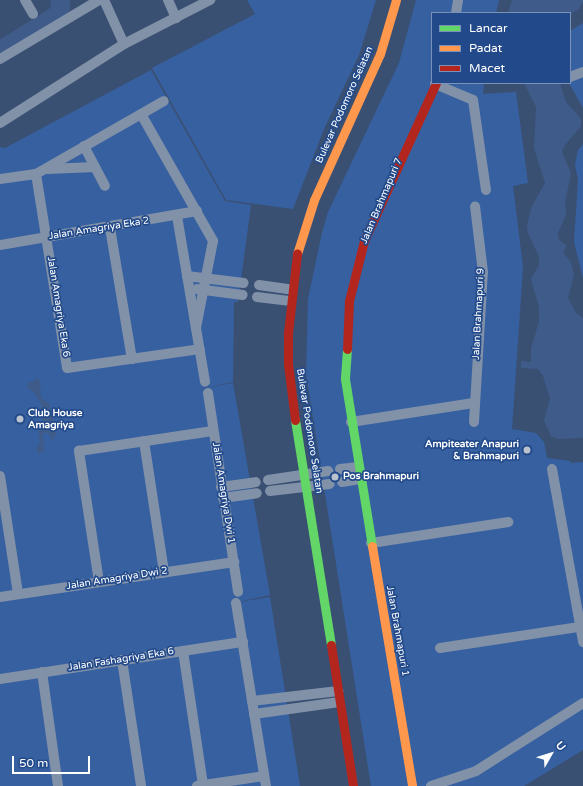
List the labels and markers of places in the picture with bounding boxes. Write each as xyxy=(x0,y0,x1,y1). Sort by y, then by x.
place label: Club House Amagriya xyxy=(28,407,82,430)
marker: Club House Amagriya xyxy=(15,414,25,424)
place label: Ampiteater Anapuri & Brahmapuri xyxy=(425,438,519,462)
marker: Ampiteater Anapuri & Brahmapuri xyxy=(522,445,532,455)
place label: Pos Brahmapuri xyxy=(343,471,419,483)
marker: Pos Brahmapuri xyxy=(330,472,340,482)

